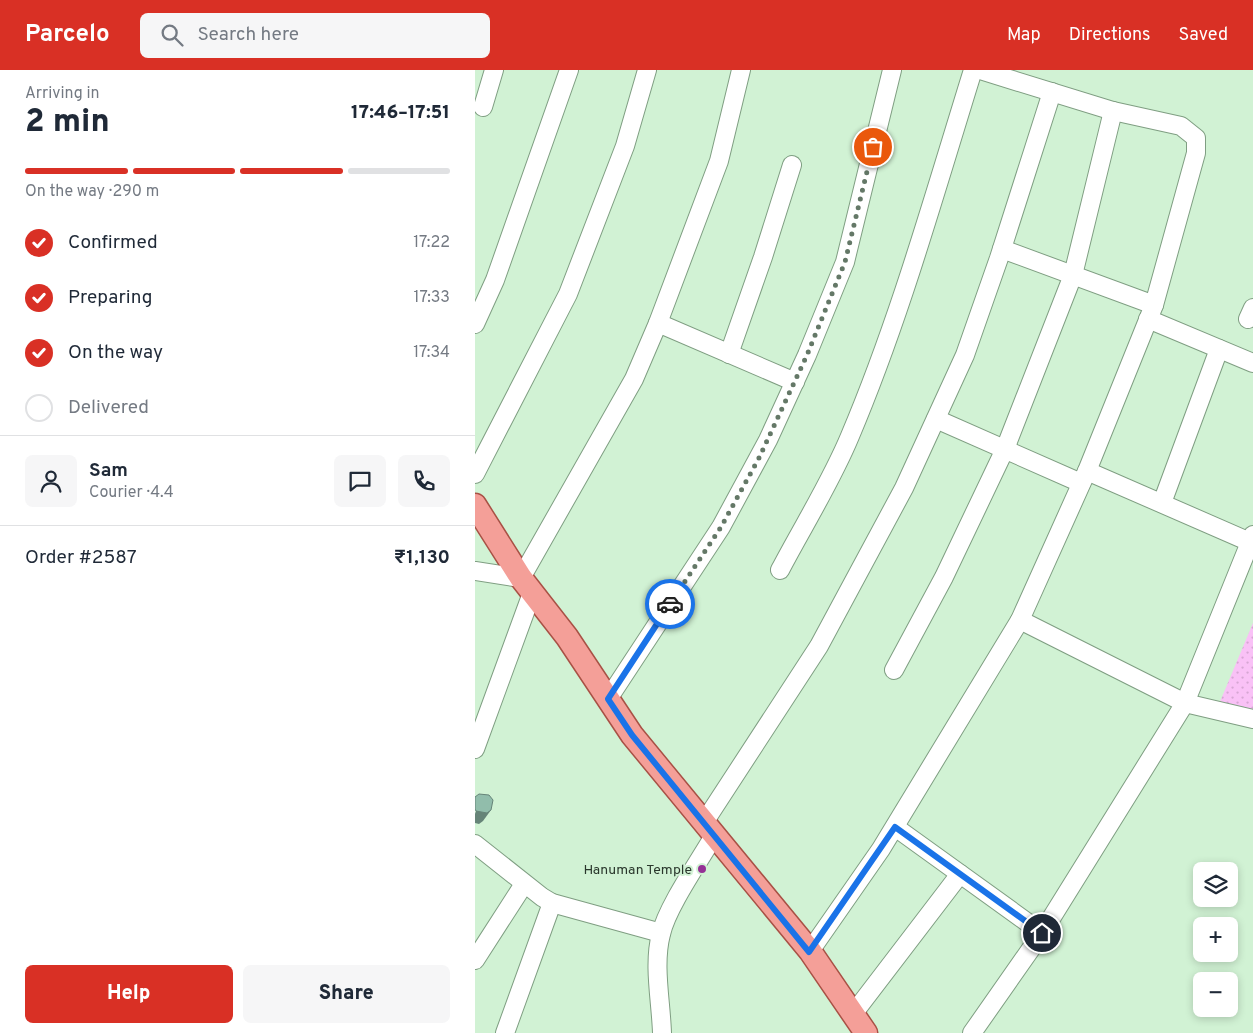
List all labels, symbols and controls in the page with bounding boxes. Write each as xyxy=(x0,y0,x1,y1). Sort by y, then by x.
search box xyxy=(140,13,490,58)
text: Parcelo xyxy=(25,20,110,50)
icon: search xyxy=(158,21,186,49)
text: Search here xyxy=(198,23,299,47)
text: Map xyxy=(1007,24,1041,47)
text: Directions xyxy=(1069,24,1151,47)
text: Saved xyxy=(1179,24,1228,47)
text: Arriving in xyxy=(25,84,100,104)
text: 17:46–17:51 xyxy=(351,101,450,125)
text: 2 min xyxy=(25,103,110,143)
pin xyxy=(852,126,894,168)
icon: bag xyxy=(859,133,887,161)
text: On the way · 290 m xyxy=(25,182,159,202)
icon: check xyxy=(25,229,53,257)
text: Confirmed xyxy=(68,231,158,255)
text: 17:22 xyxy=(413,233,450,253)
icon: check xyxy=(25,284,53,312)
text: Preparing xyxy=(68,286,152,310)
text: 17:33 xyxy=(414,288,450,308)
icon: check xyxy=(25,339,53,367)
text: On the way xyxy=(68,341,163,365)
text: 17:34 xyxy=(413,343,450,363)
text: Delivered xyxy=(68,396,149,420)
button: person xyxy=(25,455,77,507)
button: chat xyxy=(334,455,386,507)
button: phone xyxy=(398,455,450,507)
text: Sam xyxy=(89,459,128,483)
text: Courier · 4.4 xyxy=(89,483,174,503)
text: Order #2587 xyxy=(25,546,137,570)
text: ₹1,130 xyxy=(394,546,450,570)
courier xyxy=(645,579,695,629)
icon: car xyxy=(656,590,684,618)
place label: Hanuman Temple xyxy=(583,862,692,879)
map controls xyxy=(1193,862,1238,1017)
button: layers xyxy=(1193,862,1238,907)
marker: Hanuman Temple xyxy=(696,863,708,875)
pin xyxy=(1021,912,1063,954)
button: + xyxy=(1193,917,1238,962)
icon: home xyxy=(1028,919,1056,947)
button: Help xyxy=(25,965,233,1023)
button: Share xyxy=(243,965,450,1023)
button: − xyxy=(1193,972,1238,1017)

